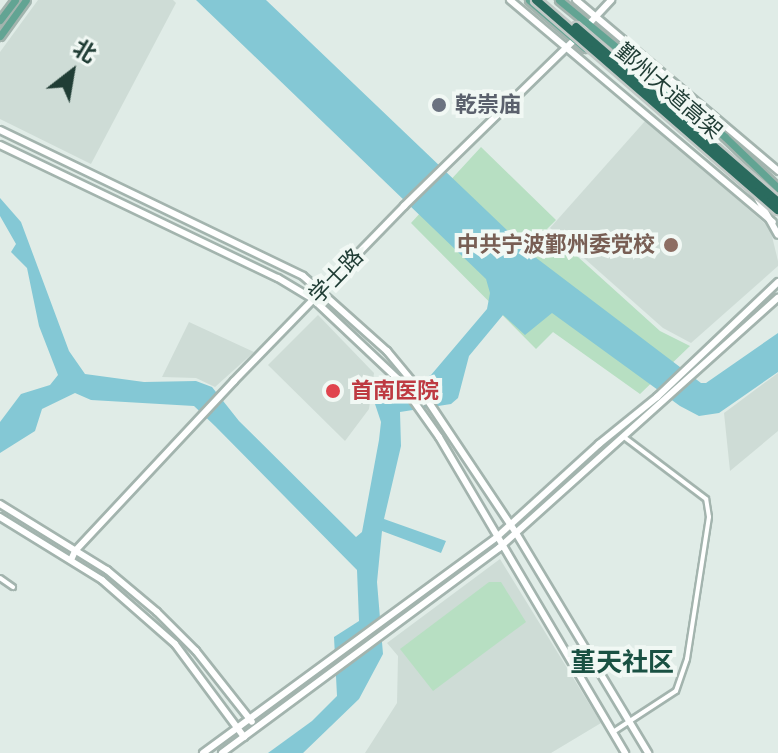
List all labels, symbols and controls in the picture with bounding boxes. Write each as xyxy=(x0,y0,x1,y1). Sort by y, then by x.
north arrow xyxy=(32,32,112,112)
text: 北 xyxy=(69,35,100,67)
street label: 鄞州大道高架 xyxy=(611,38,727,144)
place label: 乾崇庙 xyxy=(455,92,521,118)
marker: 乾崇庙 xyxy=(430,96,448,114)
place label: 中共宁波鄞州委党校 xyxy=(457,232,655,258)
marker: 中共宁波鄞州委党校 xyxy=(662,236,680,254)
street label: 学士路 xyxy=(304,243,368,309)
place label: 首南医院 xyxy=(351,378,439,404)
marker: 首南医院 xyxy=(322,380,344,402)
district label: 堇天社区 xyxy=(570,647,674,679)

